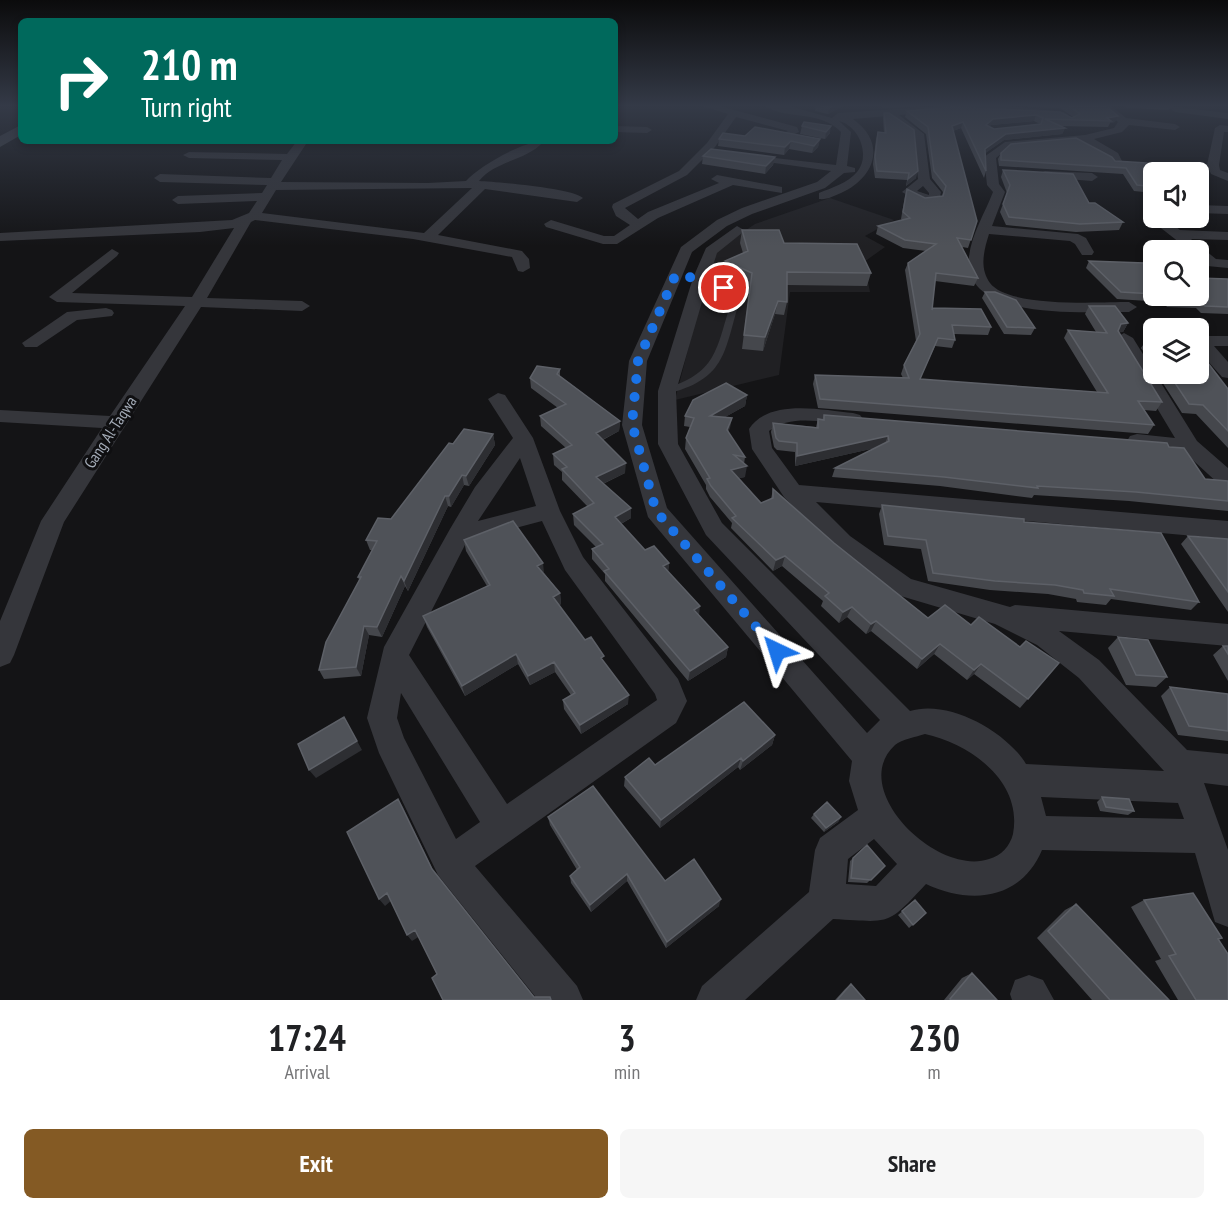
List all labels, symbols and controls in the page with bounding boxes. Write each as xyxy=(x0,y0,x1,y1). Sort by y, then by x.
text: 210 m xyxy=(141,37,238,92)
icon: right xyxy=(42,42,120,120)
text: Turn right xyxy=(141,90,232,124)
map controls xyxy=(1143,162,1209,384)
button: sound xyxy=(1143,162,1209,228)
button: search xyxy=(1143,240,1209,306)
pin xyxy=(698,262,749,313)
icon: arrive xyxy=(707,271,740,304)
button: layers xyxy=(1143,318,1209,384)
street label: Gang Al-Taqwa xyxy=(79,392,141,472)
position arrow xyxy=(745,619,809,683)
text: 17:24 xyxy=(268,1014,346,1061)
text: 3 xyxy=(618,1014,636,1061)
text: 230 xyxy=(908,1014,960,1061)
text: Arrival xyxy=(284,1059,330,1085)
text: min xyxy=(614,1059,640,1085)
text: m xyxy=(928,1059,941,1085)
button: Exit xyxy=(24,1129,608,1198)
button: Share xyxy=(620,1129,1204,1198)

